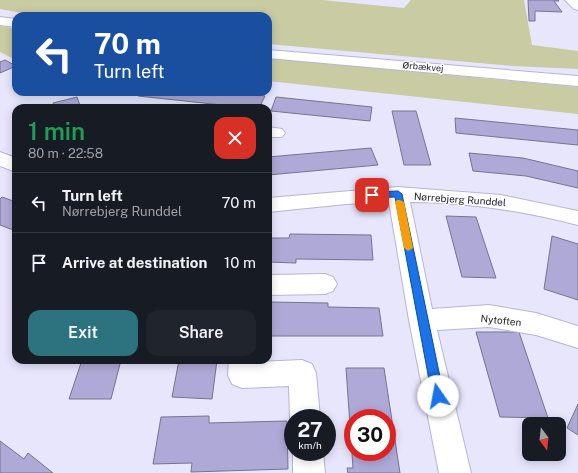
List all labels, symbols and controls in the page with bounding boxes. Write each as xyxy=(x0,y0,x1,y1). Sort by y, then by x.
text: 70 m xyxy=(94,27,161,60)
icon: left xyxy=(28,28,80,80)
street label: Ørbækvej xyxy=(402,59,444,74)
text: Turn left xyxy=(94,61,164,82)
text: 1 min xyxy=(28,117,85,145)
button: close xyxy=(214,117,256,159)
text: 80 m · 22:58 xyxy=(28,146,103,161)
pin xyxy=(355,178,389,212)
icon: arrive xyxy=(361,184,383,206)
text: Turn left xyxy=(62,187,123,204)
street label: Nørrebjerg Runddel xyxy=(414,190,506,208)
icon: left xyxy=(28,192,50,214)
text: 70 m xyxy=(221,194,256,211)
text: Nørrebjerg Runddel xyxy=(62,204,182,219)
icon: arrive xyxy=(28,252,50,274)
text: Arrive at destination xyxy=(62,254,207,271)
text: 10 m xyxy=(224,254,256,271)
button: Exit xyxy=(28,310,138,356)
button: Share xyxy=(146,310,256,356)
street label: Nytoften xyxy=(480,312,522,328)
position arrow xyxy=(417,375,459,417)
speed limit sign: 30 xyxy=(344,409,396,461)
north arrow xyxy=(522,417,566,461)
map controls xyxy=(522,417,566,461)
text: 27 xyxy=(297,418,323,442)
text: km/h xyxy=(298,439,322,451)

